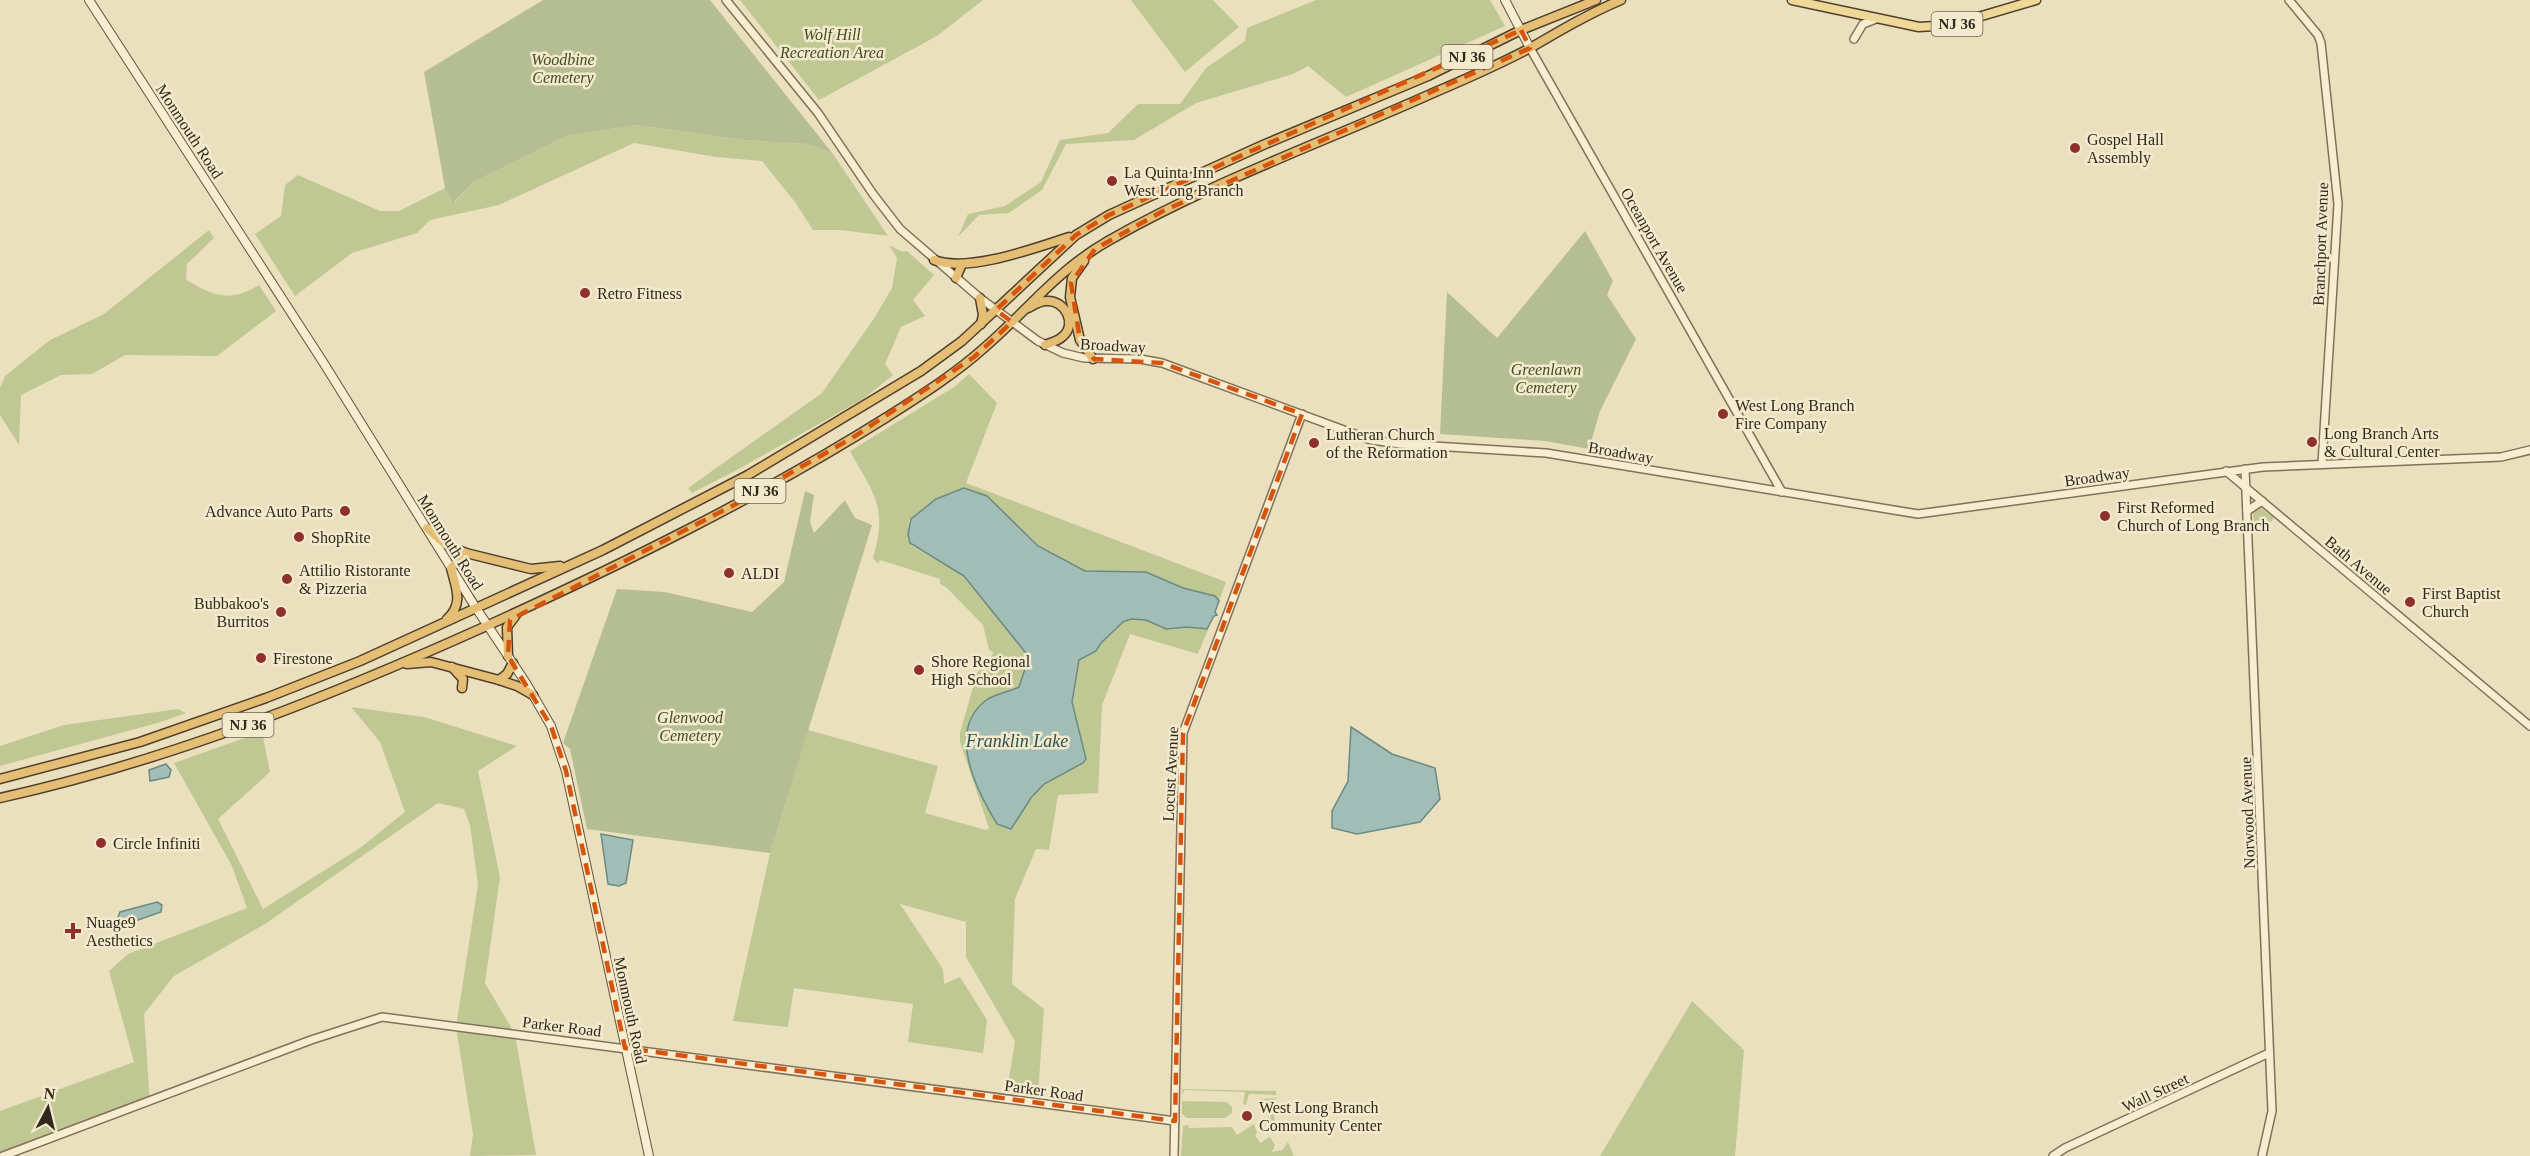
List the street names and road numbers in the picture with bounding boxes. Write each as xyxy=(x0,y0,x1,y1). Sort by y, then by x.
road number: NJ 36 xyxy=(1932,12,1982,36)
road number: NJ 36 xyxy=(1442,45,1492,69)
street label: Monmouth Road xyxy=(153,81,226,182)
street label: Branchport Avenue xyxy=(2310,182,2332,306)
street label: Oceanport Avenue xyxy=(1617,185,1692,296)
street label: Broadway xyxy=(1080,335,1146,357)
street label: Broadway xyxy=(1587,438,1655,468)
street label: Broadway xyxy=(2063,464,2131,490)
road number: NJ 36 xyxy=(734,479,786,503)
street label: Monmouth Road xyxy=(415,492,487,593)
street label: Bath Avenue xyxy=(2322,533,2396,598)
road number: NJ 36 xyxy=(222,713,274,737)
street label: Locust Avenue xyxy=(1160,726,1181,822)
street label: Norwood Avenue xyxy=(2237,757,2258,869)
street label: Monmouth Road xyxy=(611,955,650,1065)
street label: Parker Road xyxy=(521,1013,602,1040)
street label: Wall Street xyxy=(2119,1069,2192,1115)
street label: Parker Road xyxy=(1003,1077,1084,1104)

